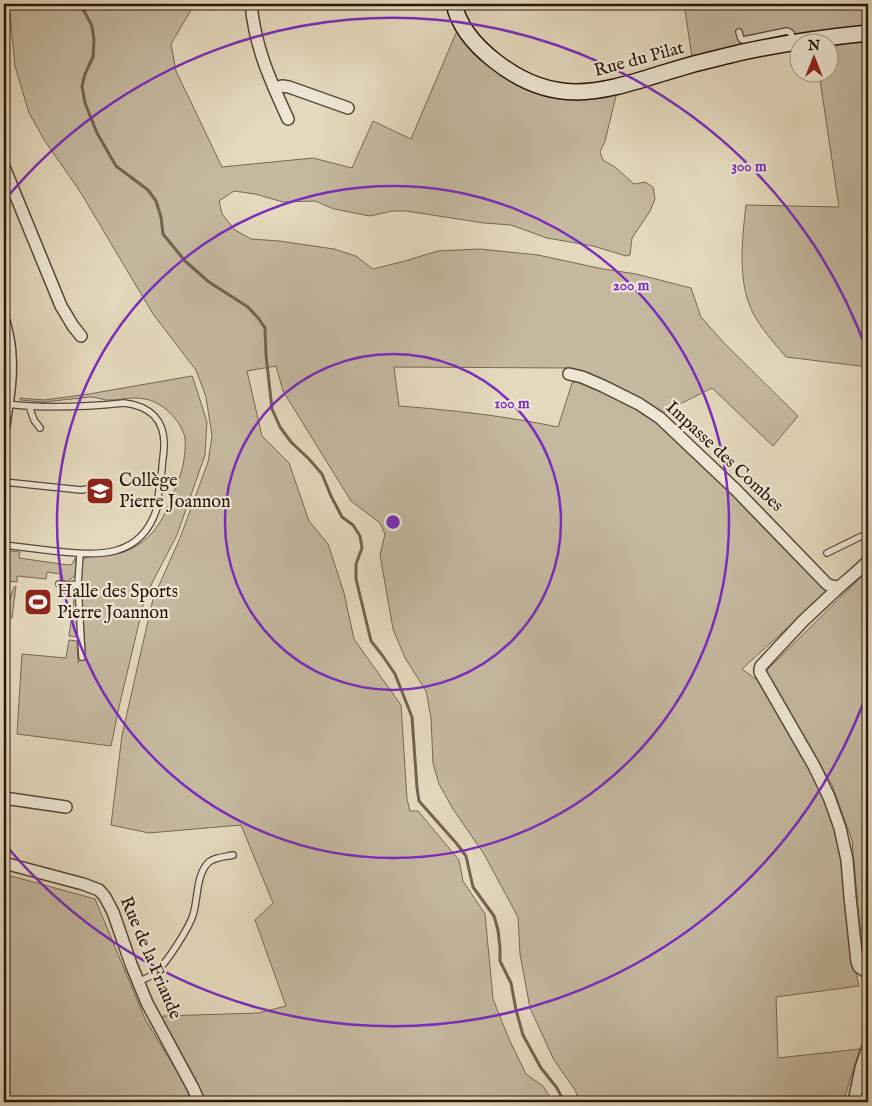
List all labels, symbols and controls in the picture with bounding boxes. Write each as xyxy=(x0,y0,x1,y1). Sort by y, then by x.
north arrow xyxy=(790,32,840,82)
street label: Rue du Pilat xyxy=(592,37,686,83)
text: N xyxy=(807,37,820,55)
text: 300 m xyxy=(731,157,767,176)
text: 200 m xyxy=(613,276,650,295)
text: 100 m xyxy=(494,394,530,413)
street label: Impasse des Combes xyxy=(660,396,788,518)
place label: Collège Pierre Joannon xyxy=(119,470,231,514)
school or university icon: Collège Pierre Joannon xyxy=(85,476,115,506)
centre of rings xyxy=(384,513,402,531)
place label: Halle des Sports Pierre Joannon xyxy=(57,581,178,625)
sports icon: Halle des Sports Pierre Joannon xyxy=(23,587,53,617)
street label: Rue de la Friaude xyxy=(114,893,186,1023)

